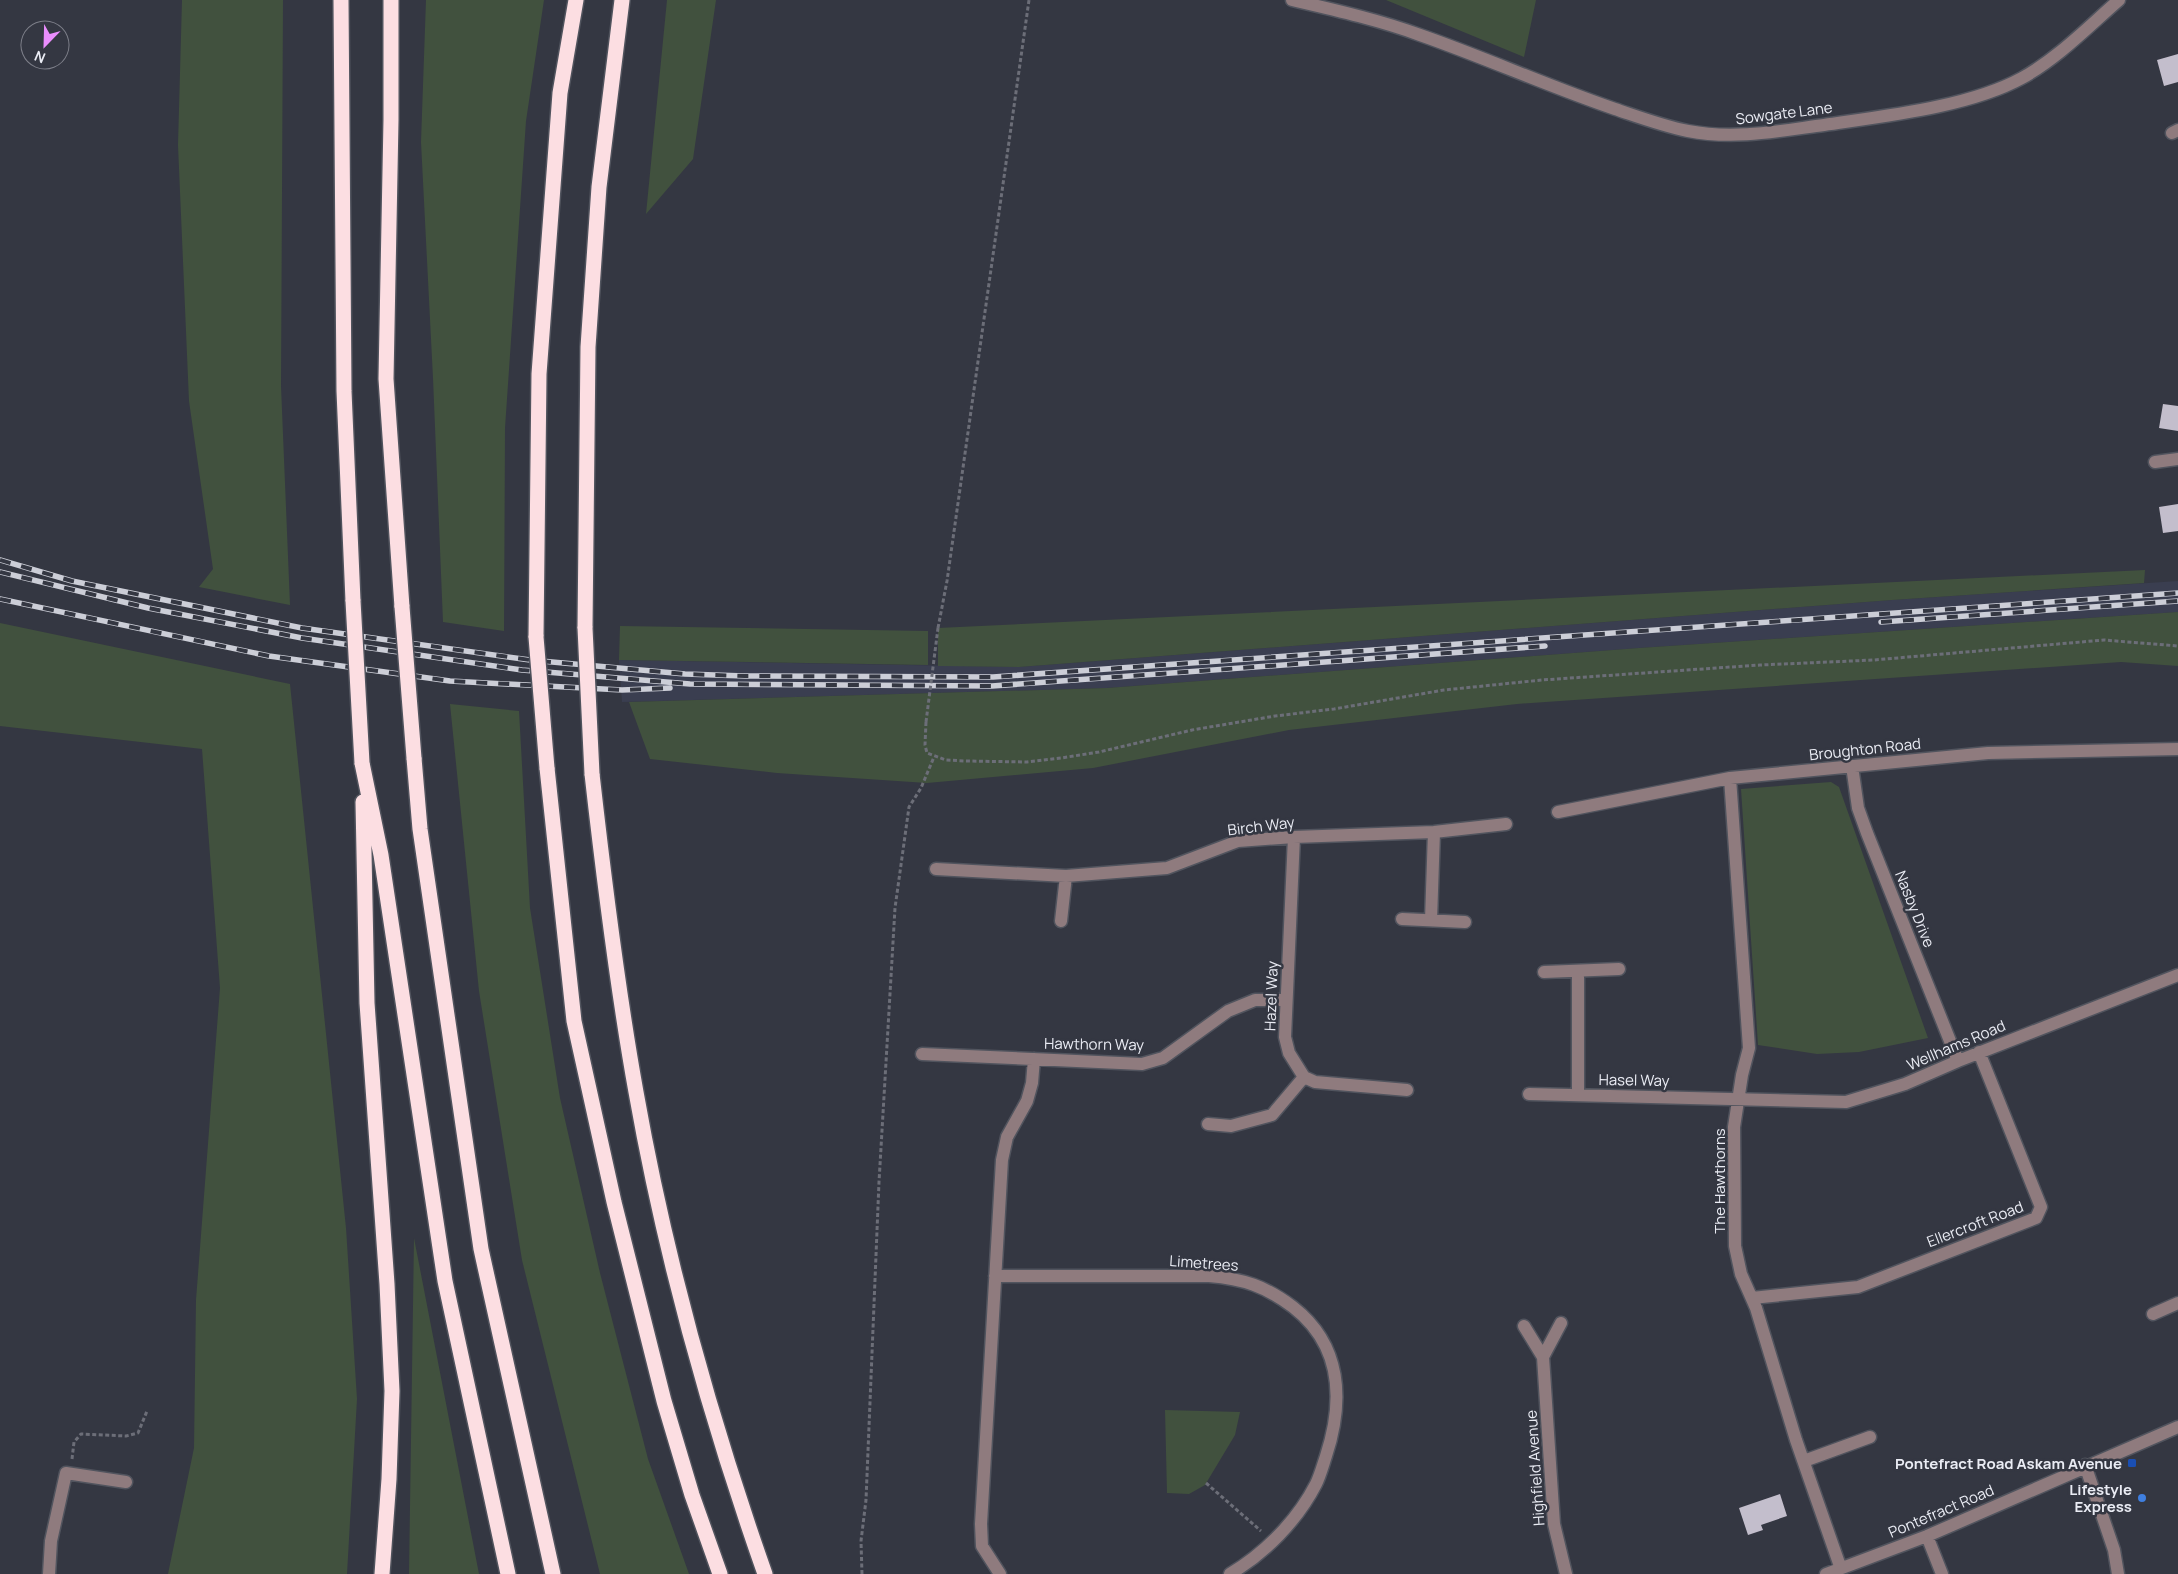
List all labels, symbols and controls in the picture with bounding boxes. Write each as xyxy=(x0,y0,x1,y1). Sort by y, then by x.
north arrow xyxy=(20,20,70,70)
text: N xyxy=(31,47,48,68)
street label: Sowgate Lane xyxy=(1734,97,1834,129)
street label: Broughton Road xyxy=(1808,733,1922,765)
street label: Birch Way xyxy=(1226,811,1296,841)
street label: Nasby Drive xyxy=(1890,868,1940,951)
street label: Hazel Way xyxy=(1259,960,1283,1032)
street label: Wellhams Road xyxy=(1903,1015,2009,1075)
street label: Hawthorn Way xyxy=(1044,1033,1144,1055)
street label: Hasel Way xyxy=(1598,1069,1670,1091)
street label: The Hawthorns xyxy=(1709,1128,1730,1234)
street label: Ellercroft Road xyxy=(1924,1196,2026,1252)
street label: Limetrees xyxy=(1169,1250,1239,1276)
street label: Highfield Avenue xyxy=(1520,1409,1550,1527)
place label: Pontefract Road Askam Avenue xyxy=(1895,1453,2122,1474)
marker: Pontefract Road Askam Avenue xyxy=(2126,1457,2138,1469)
street label: Pontefract Road xyxy=(1885,1479,1997,1543)
place label: Lifestyle Express xyxy=(2069,1479,2132,1517)
marker: Lifestyle Express xyxy=(2136,1492,2148,1504)

